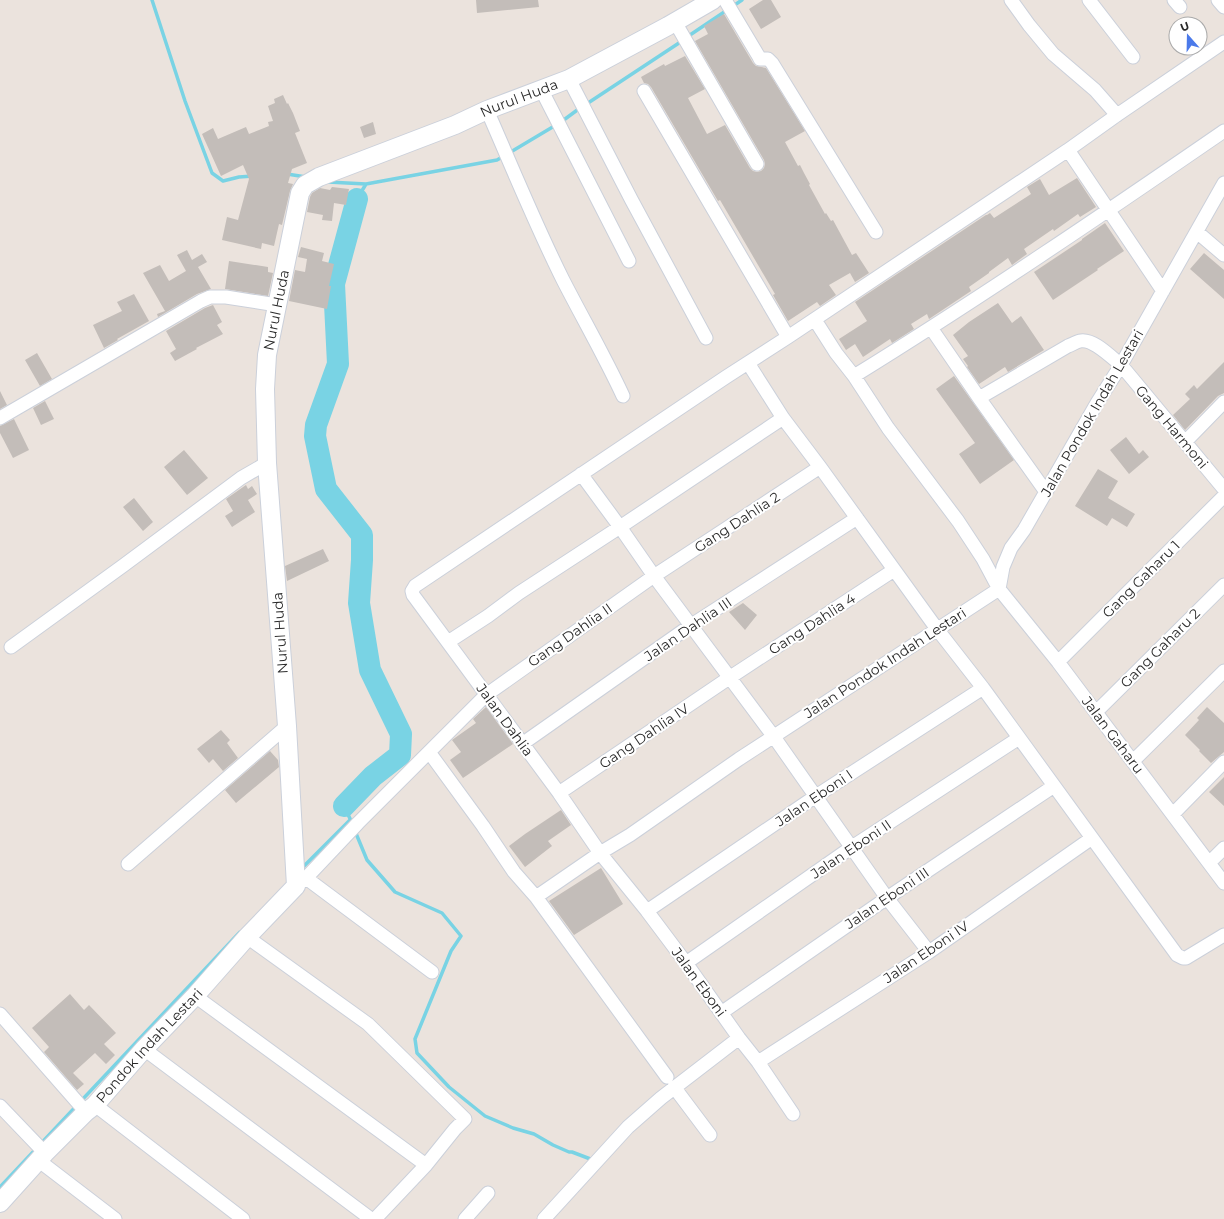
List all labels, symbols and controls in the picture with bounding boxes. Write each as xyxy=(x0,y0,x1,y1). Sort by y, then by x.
north arrow xyxy=(1168,16,1208,56)
text: U xyxy=(1178,19,1191,35)
street label: Nurul Huda xyxy=(477,75,560,121)
street label: Nurul Huda xyxy=(259,268,293,352)
street label: Jalan Pondok Indah Lestari xyxy=(1036,326,1147,501)
street label: Gang Harmoni xyxy=(1132,381,1212,473)
street label: Gang Dahlia 2 xyxy=(691,488,783,556)
street label: Gang Gaharu 1 xyxy=(1098,536,1184,622)
street label: Gang Dahlia 4 xyxy=(765,589,859,659)
street label: Nurul Huda xyxy=(268,592,292,674)
street label: Jalan Dahlia III xyxy=(640,593,735,666)
street label: Gang Dahlia II xyxy=(524,599,616,671)
street label: Jalan Pondok Indah Lestari xyxy=(800,604,969,723)
street label: Gang Gaharu 2 xyxy=(1116,604,1204,692)
street label: Jalan Dahlia xyxy=(472,679,537,760)
street label: Jalan Gaharu xyxy=(1077,692,1148,777)
street label: Gang Dahlia IV xyxy=(596,699,692,773)
street label: Jalan Eboni I xyxy=(771,766,856,831)
street label: Jalan Eboni II xyxy=(806,815,895,883)
street label: Jalan Eboni III xyxy=(841,863,933,933)
street label: Jalan Eboni IV xyxy=(879,917,972,988)
street label: Jalan Eboni xyxy=(667,943,730,1020)
street label: Pondok Indah Lestari xyxy=(92,985,206,1107)

